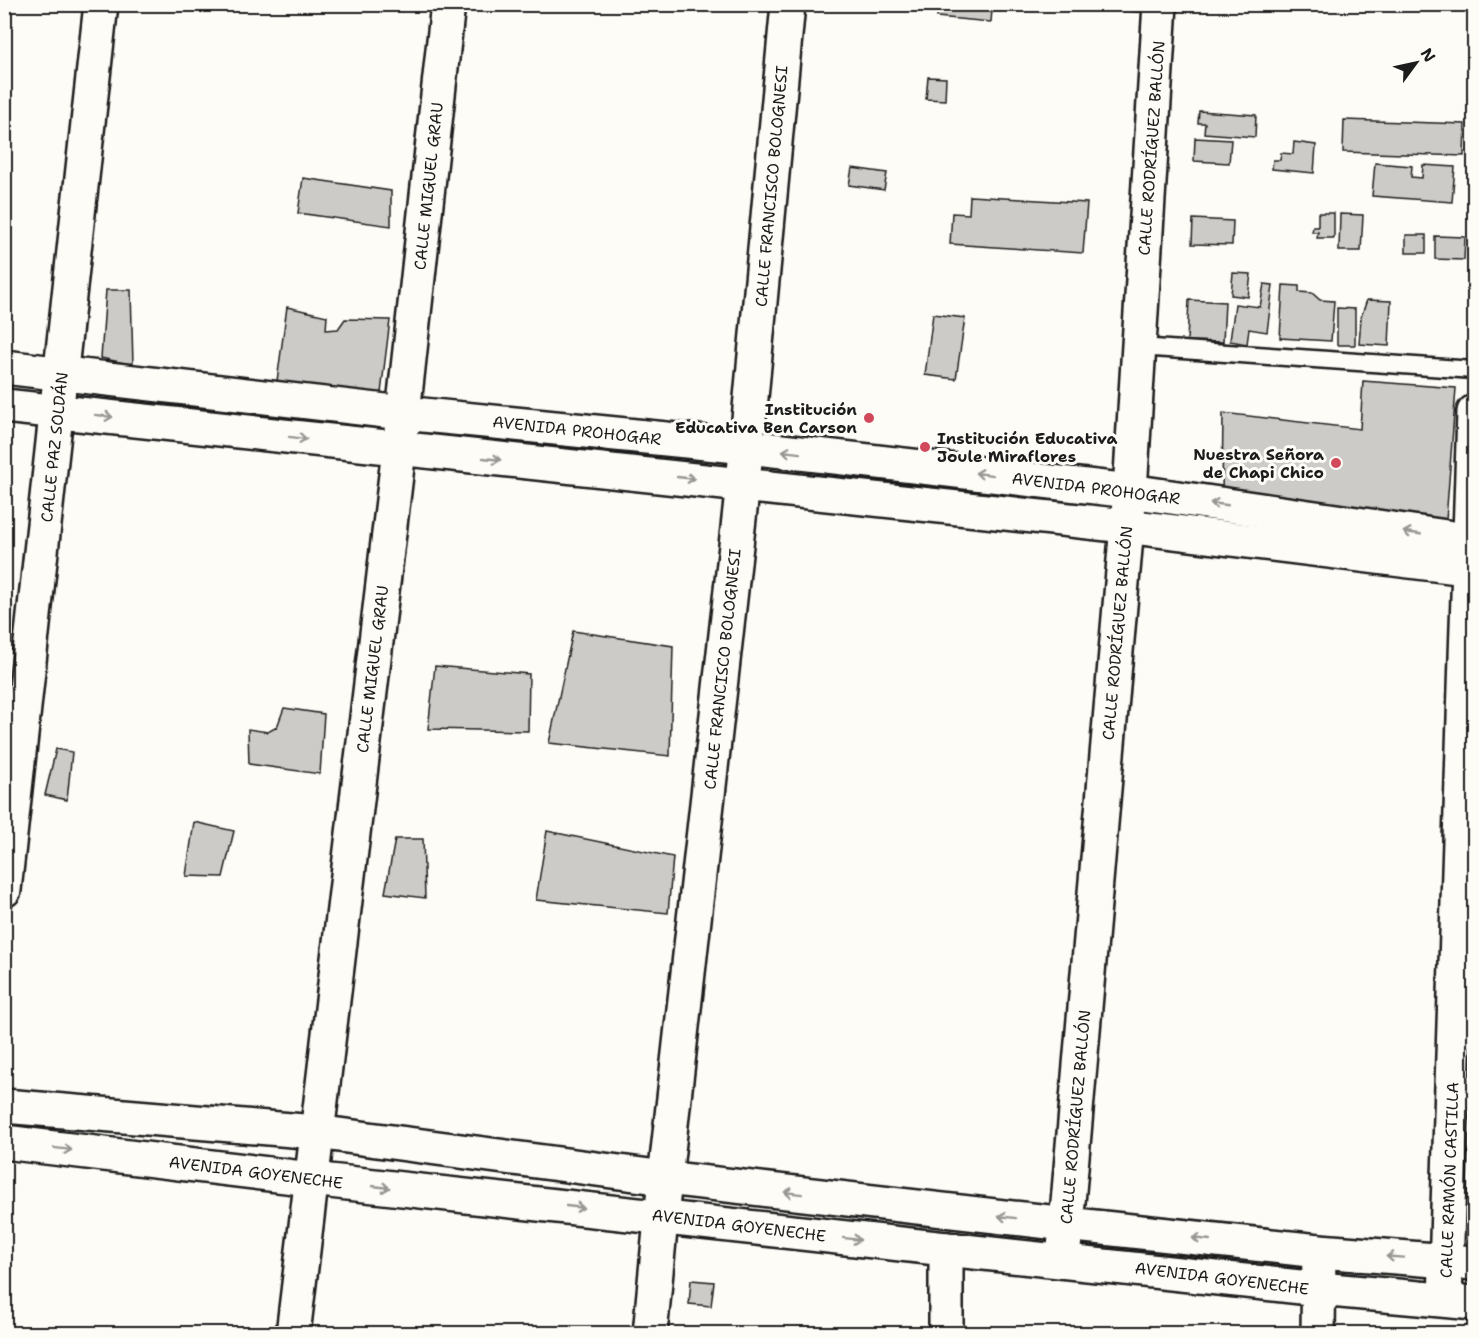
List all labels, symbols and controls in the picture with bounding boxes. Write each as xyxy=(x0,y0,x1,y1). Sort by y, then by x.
north arrow xyxy=(1386,33,1446,93)
street label: CALLE RODRÍGUEZ BALLÓN xyxy=(1134,40,1169,256)
text: N xyxy=(1416,44,1440,66)
street label: CALLE FRANCISCO BOLOGNESI xyxy=(750,64,793,308)
street label: CALLE MIGUEL GRAU xyxy=(409,101,448,271)
street label: CALLE PAZ SOLDÁN xyxy=(36,371,73,523)
place label: Institución Educativa Ben Carson xyxy=(675,399,857,438)
one-way arrow xyxy=(94,411,114,422)
street label: AVENIDA PROHOGAR xyxy=(492,411,662,450)
marker: Institución Educativa Ben Carson xyxy=(862,411,876,425)
place label: Institución Educativa Joule Miraflores xyxy=(937,428,1118,467)
one-way arrow xyxy=(288,433,308,444)
marker: Institución Educativa Joule Miraflores xyxy=(918,440,932,454)
place label: Nuestra Señora de Chapi Chico xyxy=(1193,444,1324,483)
one-way arrow xyxy=(781,446,801,457)
one-way arrow xyxy=(482,454,502,465)
marker: Nuestra Señora de Chapi Chico xyxy=(1329,456,1343,470)
street label: AVENIDA PROHOGAR xyxy=(1011,468,1181,509)
one-way arrow xyxy=(975,469,995,480)
one-way arrow xyxy=(676,473,696,484)
one-way arrow xyxy=(1210,499,1230,510)
street label: CALLE RODRÍGUEZ BALLÓN xyxy=(1098,525,1137,741)
one-way arrow xyxy=(1403,527,1423,538)
street label: CALLE FRANCISCO BOLOGNESI xyxy=(699,547,746,791)
street label: CALLE MIGUEL GRAU xyxy=(352,584,393,754)
street label: CALLE RODRÍGUEZ BALLÓN xyxy=(1056,1009,1095,1225)
street label: CALLE RAMÓN CASTILLA xyxy=(1436,1082,1463,1278)
one-way arrow xyxy=(52,1144,72,1155)
street label: AVENIDA GOYENECHE xyxy=(168,1151,344,1194)
one-way arrow xyxy=(371,1182,391,1193)
one-way arrow xyxy=(783,1187,803,1198)
one-way arrow xyxy=(565,1202,585,1213)
street label: AVENIDA GOYENECHE xyxy=(651,1204,827,1247)
one-way arrow xyxy=(998,1212,1018,1223)
one-way arrow xyxy=(842,1233,862,1244)
one-way arrow xyxy=(1192,1233,1212,1244)
one-way arrow xyxy=(1386,1251,1406,1262)
street label: AVENIDA GOYENECHE xyxy=(1134,1257,1310,1300)

